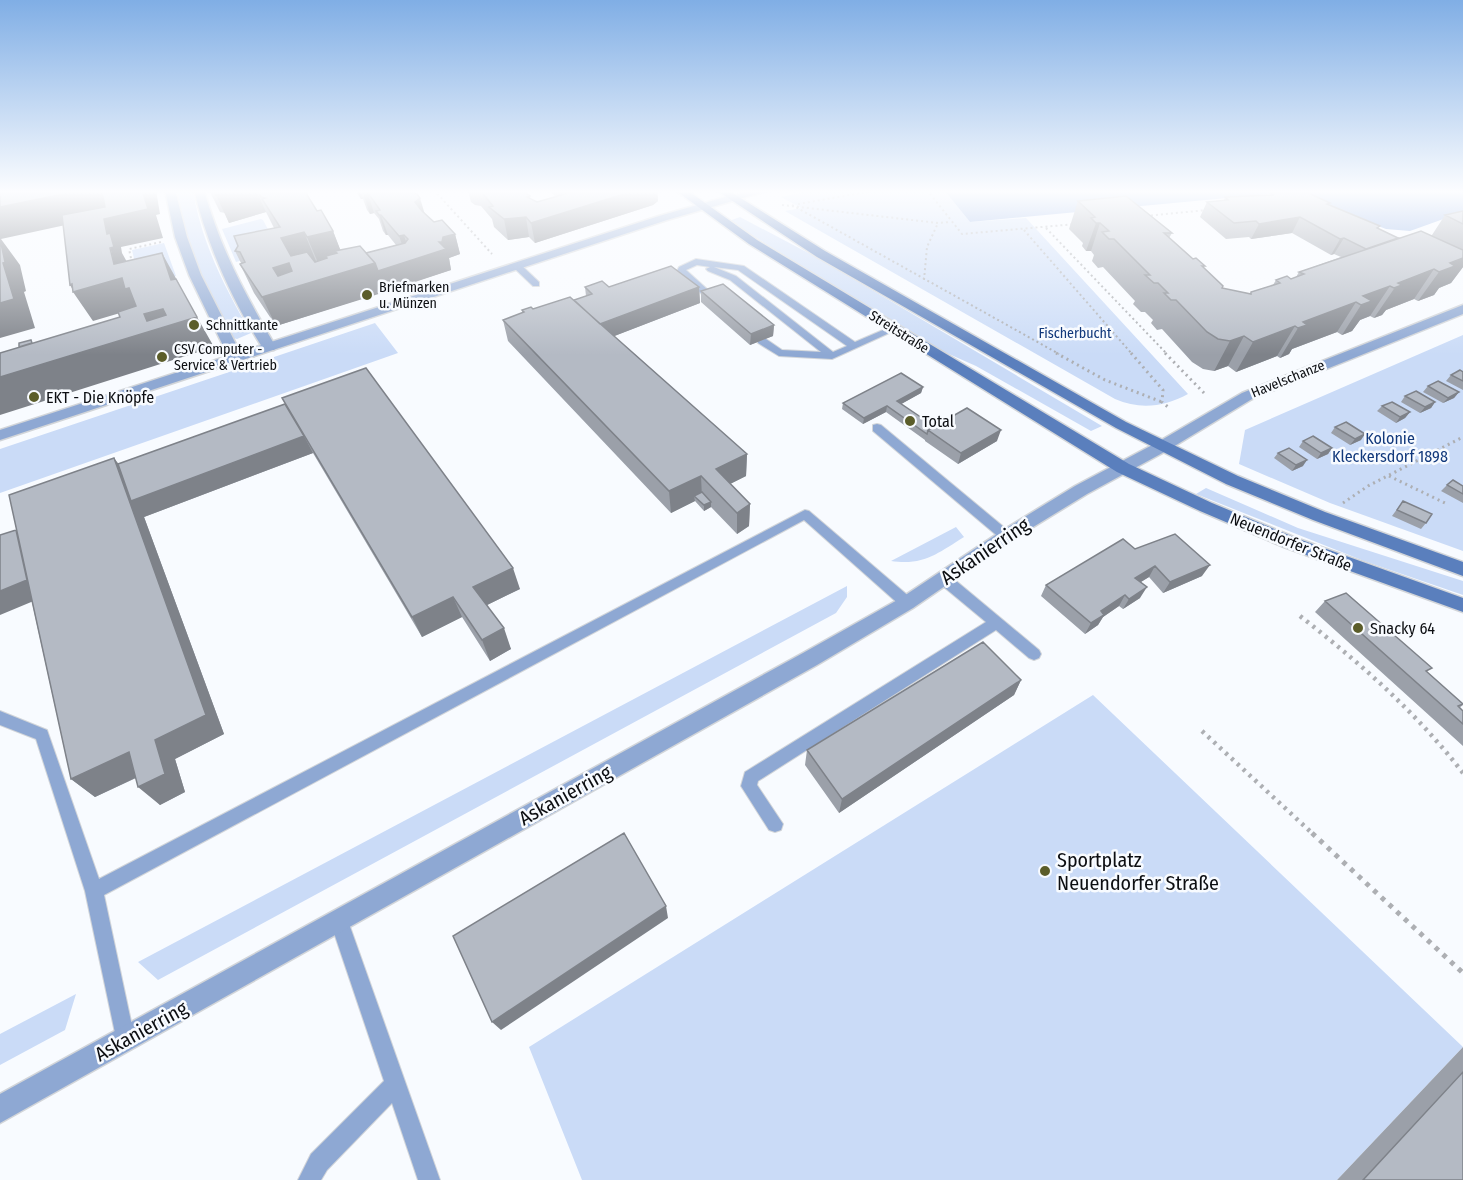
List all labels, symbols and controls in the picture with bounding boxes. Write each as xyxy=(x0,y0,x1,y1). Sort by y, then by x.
place label: Briefmarken u. Münzen xyxy=(379,279,449,312)
marker: Briefmarken u. Münzen xyxy=(360,288,374,302)
street label: Streitstraße xyxy=(866,307,932,357)
place label: Schnittkante xyxy=(206,317,278,334)
marker: Schnittkante xyxy=(187,318,201,332)
park label: Fischerbucht xyxy=(1038,325,1112,342)
place label: CSV Computer - Service & Vertrieb xyxy=(174,341,277,374)
marker: CSV Computer - Service & Vertrieb xyxy=(155,350,169,364)
street label: Havelschanze xyxy=(1249,357,1327,401)
place label: EKT - Die Knöpfe xyxy=(46,388,154,407)
marker: EKT - Die Knöpfe xyxy=(27,390,41,404)
place label: Total xyxy=(922,412,954,431)
marker: Total xyxy=(903,414,917,428)
park label: Kolonie Kleckersdorf 1898 xyxy=(1332,429,1448,466)
street label: Neuendorfer Straße xyxy=(1227,509,1355,575)
street label: Askanierring xyxy=(936,512,1035,590)
place label: Snacky 64 xyxy=(1370,619,1435,638)
marker: Snacky 64 xyxy=(1351,621,1365,635)
street label: Askanierring xyxy=(514,759,616,830)
place label: Sportplatz Neuendorfer Straße xyxy=(1057,848,1219,895)
marker: Sportplatz Neuendorfer Straße xyxy=(1038,864,1052,878)
street label: Askanierring xyxy=(90,995,192,1066)

